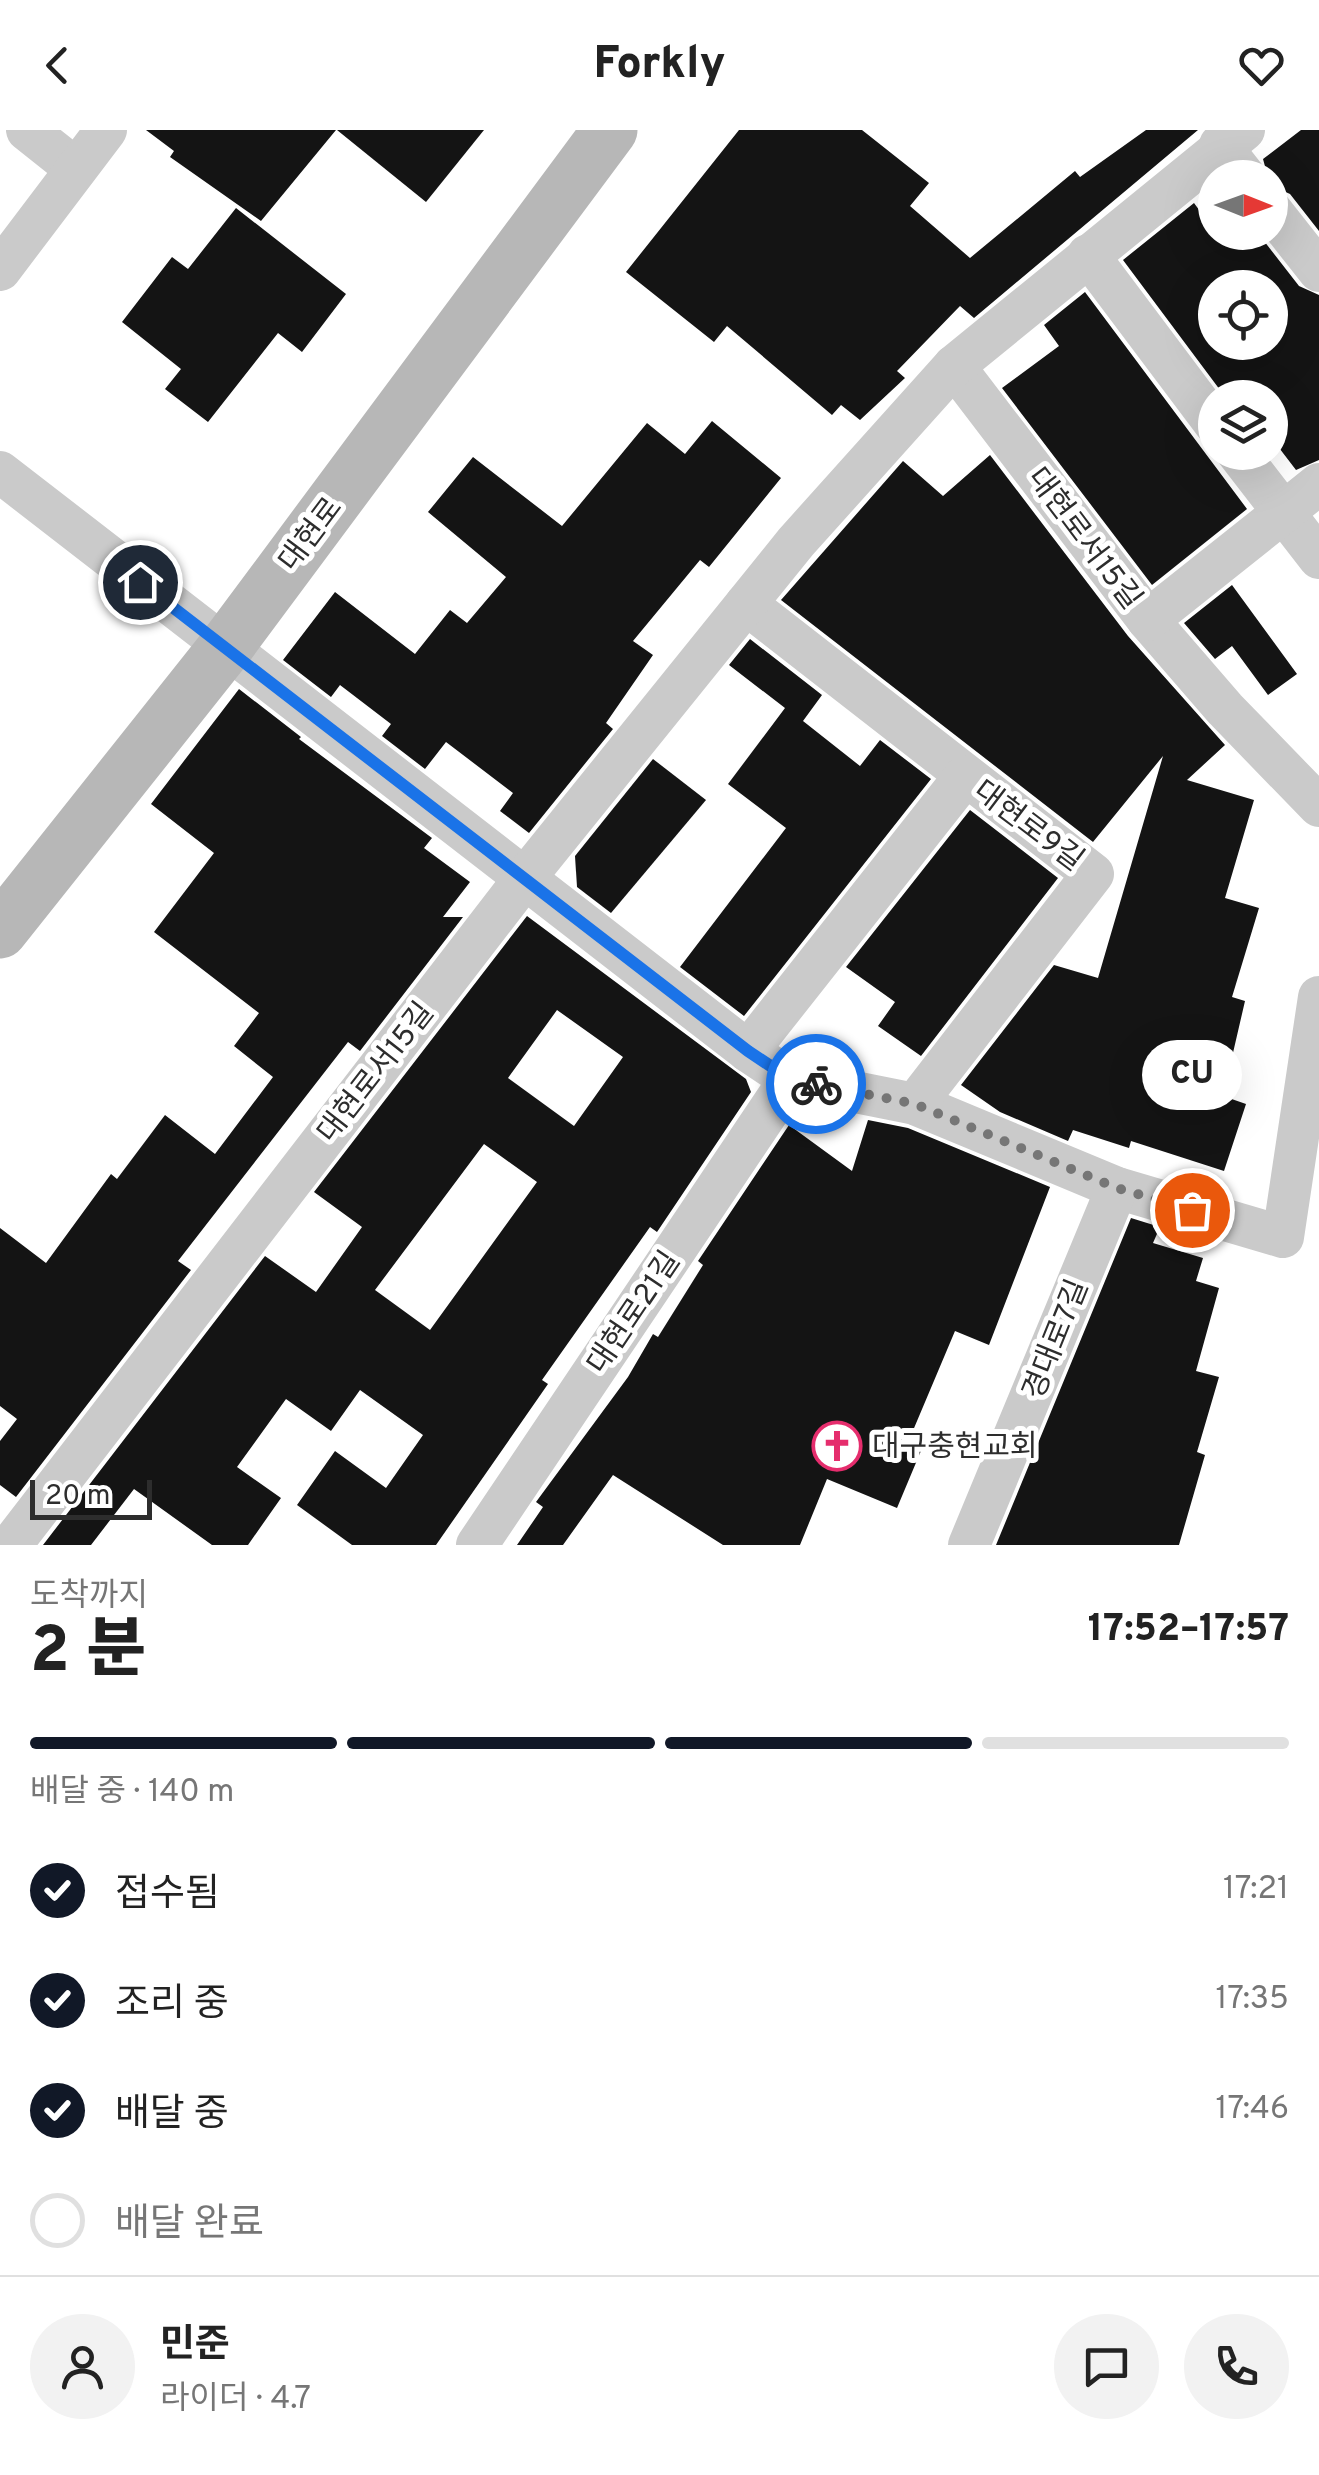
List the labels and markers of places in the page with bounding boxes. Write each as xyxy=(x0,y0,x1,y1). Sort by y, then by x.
pin xyxy=(98,540,183,625)
callout: CU xyxy=(1142,1040,1242,1110)
pin xyxy=(1150,1168,1235,1253)
church icon: 대구충현교회 xyxy=(811,1420,863,1472)
place label: 대구충현교회 xyxy=(872,1430,1038,1467)

